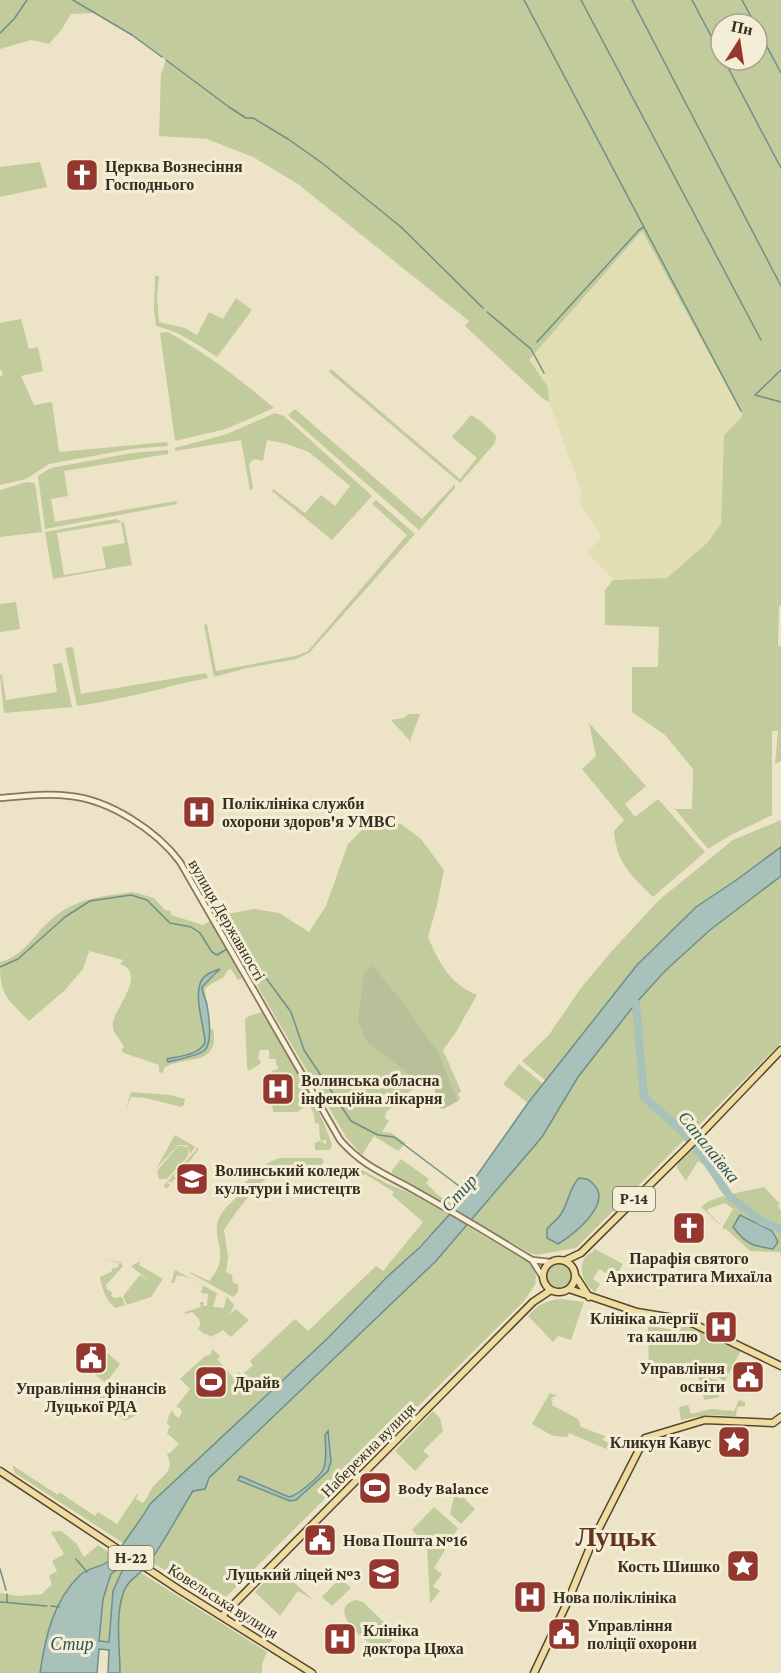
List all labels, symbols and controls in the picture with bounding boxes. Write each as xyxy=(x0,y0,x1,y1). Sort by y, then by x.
north arrow xyxy=(709,12,769,72)
text: Пн xyxy=(730,17,754,38)
church icon: Церква Вознесіння Господнього xyxy=(64,157,100,193)
place label: Церква Вознесіння Господнього xyxy=(105,158,243,193)
hospital icon: Поліклініка служби охорони здоров'я УМВС xyxy=(181,794,217,830)
place label: Поліклініка служби охорони здоров'я УМВС xyxy=(222,795,396,831)
street label: вулиця Державності xyxy=(184,856,269,985)
hospital icon: Волинська обласна інфекційна лікарня xyxy=(260,1071,296,1107)
place label: Волинська обласна інфекційна лікарня xyxy=(301,1072,443,1108)
water label: Сапалаївка xyxy=(674,1107,744,1187)
school or university icon: Волинський коледж культури і мистецтв xyxy=(174,1161,210,1197)
place label: Волинський коледж культури і мистецтв xyxy=(215,1162,361,1198)
water label: Стир xyxy=(437,1170,481,1216)
road number: Р-14 xyxy=(613,1187,655,1211)
church icon: Парафія святого Архистратига Михаїла xyxy=(671,1210,707,1246)
place label: Парафія святого Архистратига Михаїла xyxy=(606,1250,772,1286)
hospital icon: Клініка алергії та кашлю xyxy=(703,1309,739,1345)
place label: Клініка алергії та кашлю xyxy=(590,1310,699,1345)
public building icon: Управління фінансів Луцької РДА xyxy=(73,1340,109,1376)
public building icon: Управління освіти xyxy=(730,1359,766,1395)
place label: Управління освіти xyxy=(640,1360,725,1395)
sports icon: Драйв xyxy=(193,1364,229,1400)
place label: Драйв xyxy=(234,1374,280,1392)
place label: Управління фінансів Луцької РДА xyxy=(16,1380,167,1416)
street label: Набережна вулиця xyxy=(318,1399,419,1501)
place icon: Кликун Кавус xyxy=(716,1424,752,1460)
place label: Кликун Кавус xyxy=(610,1434,711,1452)
sports icon: Body Balance xyxy=(357,1470,393,1506)
place label: Body Balance xyxy=(398,1480,489,1497)
district label: Луцьк xyxy=(575,1521,657,1552)
public building icon: Нова Пошта №16 xyxy=(302,1522,338,1558)
place label: Нова Пошта №16 xyxy=(343,1532,468,1549)
road number: Н-22 xyxy=(108,1546,154,1570)
place icon: Кость Шишко xyxy=(725,1548,761,1584)
school or university icon: Луцький ліцей №3 xyxy=(366,1556,402,1592)
place label: Кость Шишко xyxy=(617,1558,720,1575)
street label: Ковельська вулиця xyxy=(164,1560,282,1643)
place label: Луцький ліцей №3 xyxy=(226,1566,361,1584)
hospital icon: Нова поліклініка xyxy=(512,1579,548,1615)
place label: Нова поліклініка xyxy=(553,1589,676,1606)
public building icon: Управління поліції охорони xyxy=(546,1616,582,1652)
place label: Управління поліції охорони xyxy=(587,1617,697,1653)
hospital icon: Клініка доктора Цюха xyxy=(322,1621,358,1657)
place label: Клініка доктора Цюха xyxy=(363,1622,464,1658)
water label: Стир xyxy=(50,1634,94,1654)

